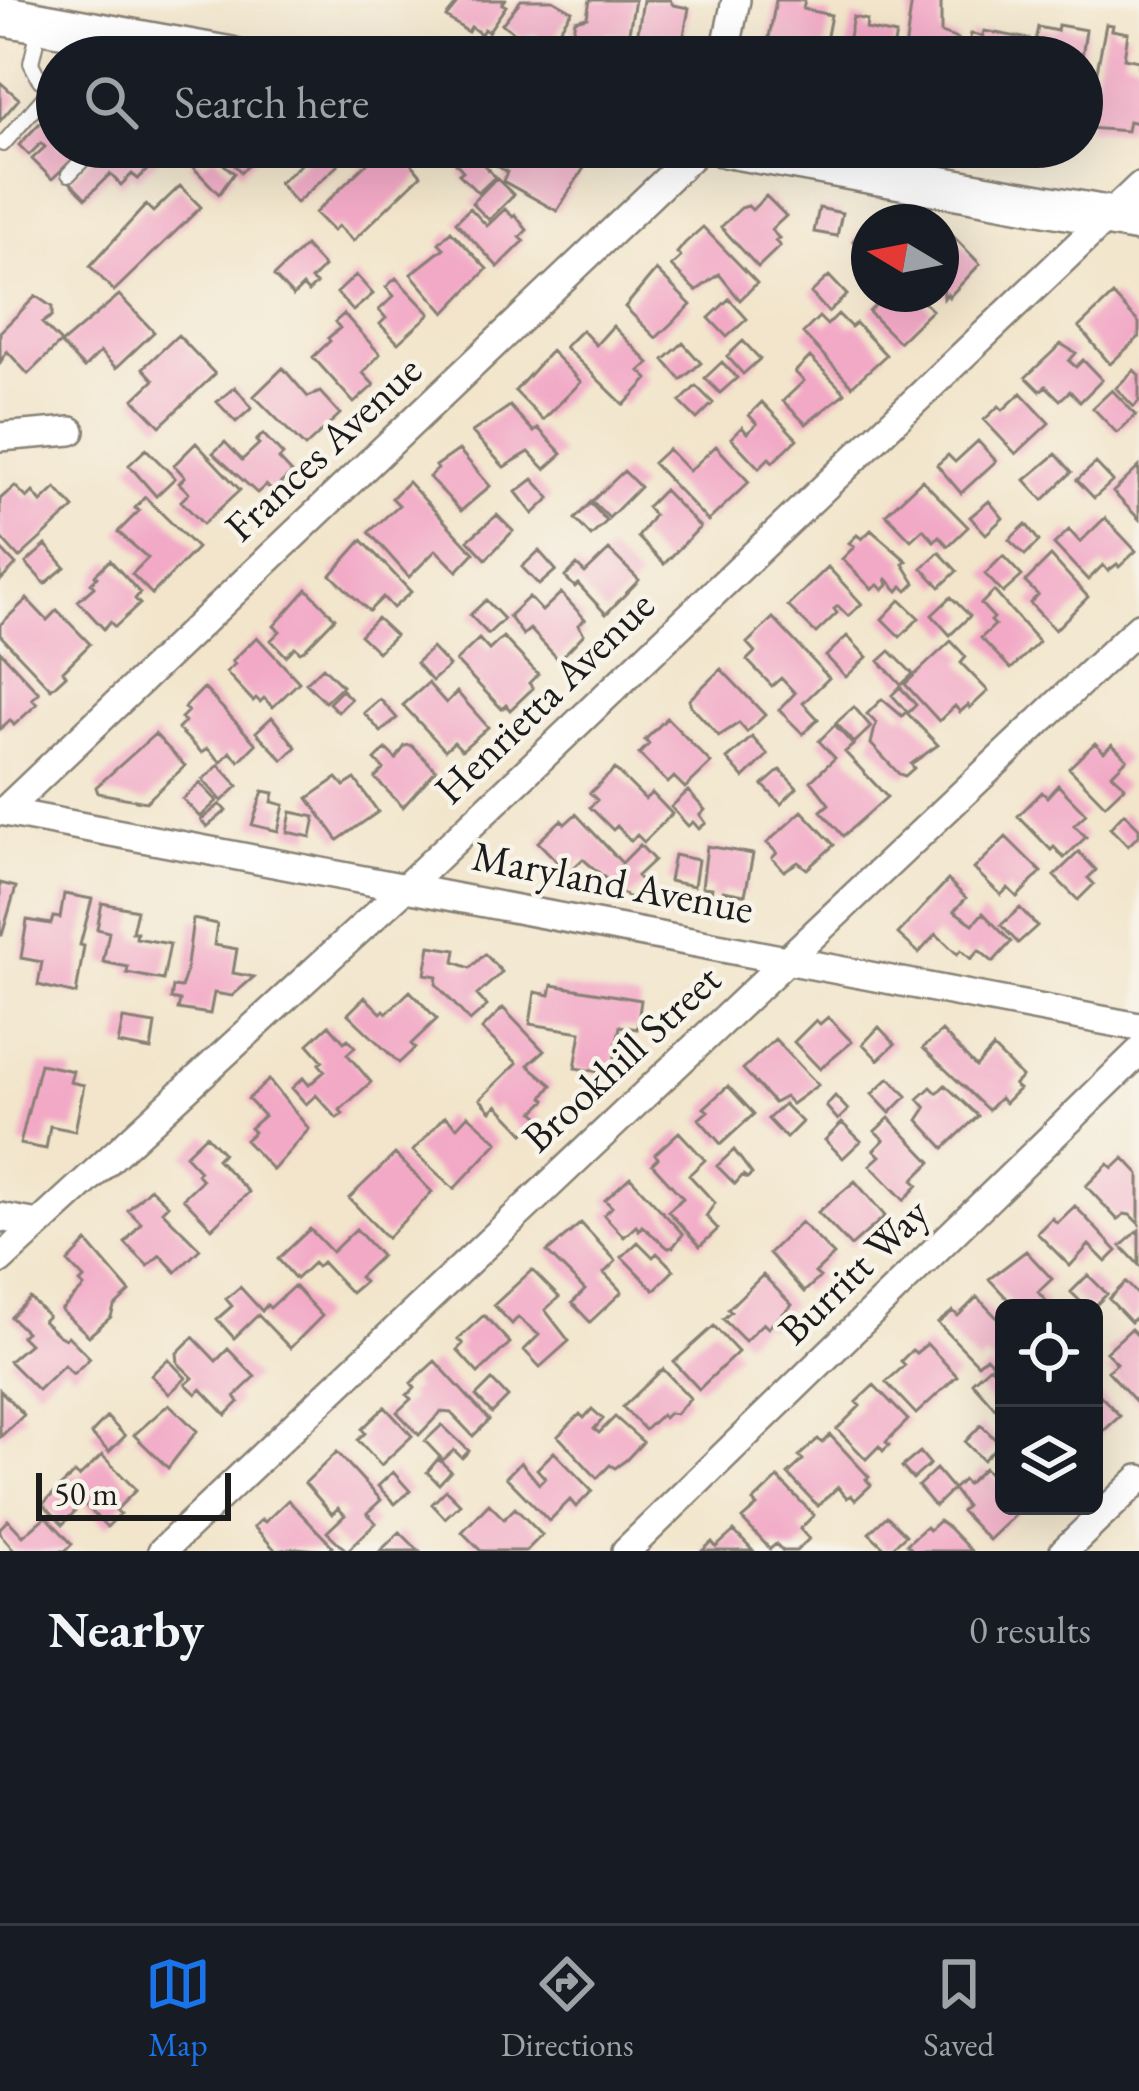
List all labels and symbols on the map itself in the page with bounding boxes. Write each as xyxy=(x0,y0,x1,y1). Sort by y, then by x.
north arrow xyxy=(851,204,959,312)
street label: Frances Avenue xyxy=(213,343,433,553)
street label: Henrietta Avenue xyxy=(422,578,666,816)
street label: Maryland Avenue xyxy=(468,828,758,936)
street label: Brookhill Street xyxy=(510,952,732,1164)
street label: Burritt Way xyxy=(766,1185,940,1356)
scale bar xyxy=(36,1467,231,1520)

